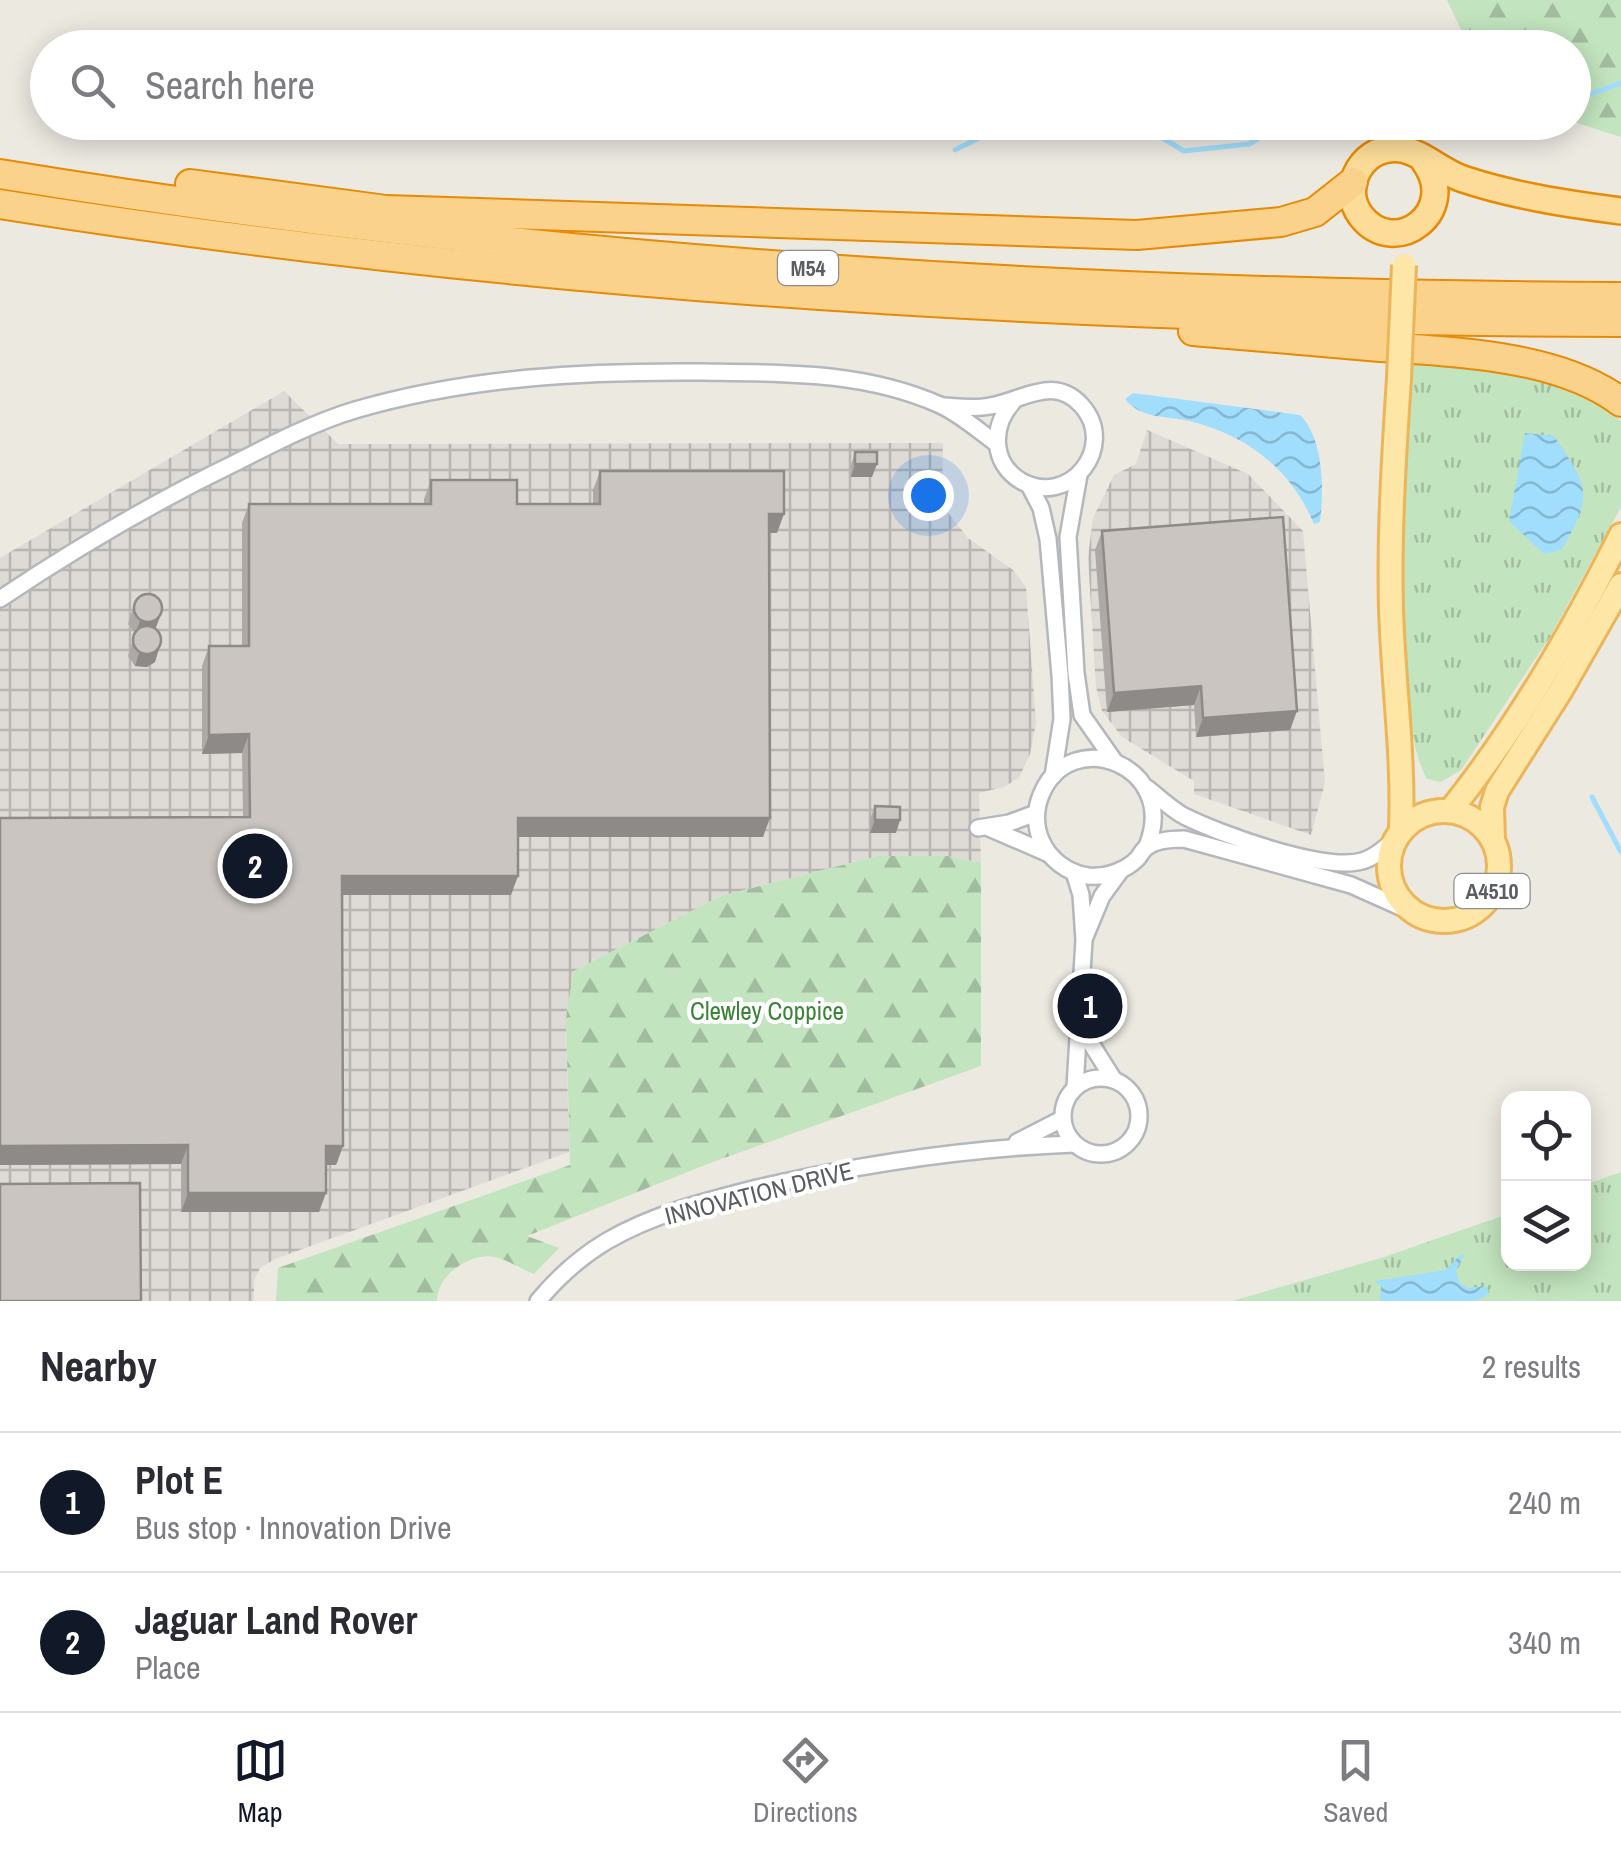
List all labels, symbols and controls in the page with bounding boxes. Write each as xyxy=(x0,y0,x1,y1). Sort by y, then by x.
search box xyxy=(30,30,1591,140)
icon: search xyxy=(65,58,120,113)
text: Search here xyxy=(145,60,315,111)
road number: M54 xyxy=(778,251,838,285)
your location xyxy=(903,470,954,521)
pin: 2 xyxy=(222,828,288,904)
road number: A4510 xyxy=(1454,874,1530,908)
pin: 1 xyxy=(1058,968,1122,1044)
park label: Clewley Coppice xyxy=(690,994,844,1028)
map controls xyxy=(1501,1091,1591,1271)
button: locate xyxy=(1501,1091,1591,1181)
street label: INNOVATION DRIVE xyxy=(661,1153,857,1233)
button: layers xyxy=(1501,1181,1591,1271)
text: Nearby xyxy=(40,1338,157,1394)
text: 2 results xyxy=(1482,1345,1581,1388)
text: Plot E xyxy=(135,1455,223,1506)
text: 1 xyxy=(65,1481,80,1524)
text: 240 m xyxy=(1508,1481,1581,1524)
text: Bus stop · Innovation Drive xyxy=(135,1506,452,1549)
text: Jaguar Land Rover xyxy=(135,1595,417,1646)
text: 2 xyxy=(65,1621,80,1664)
text: 340 m xyxy=(1508,1621,1581,1664)
text: Place xyxy=(135,1646,201,1689)
tab: Map xyxy=(233,1733,288,1831)
tab: Directions xyxy=(753,1733,858,1831)
tab: Saved xyxy=(1323,1733,1388,1831)

